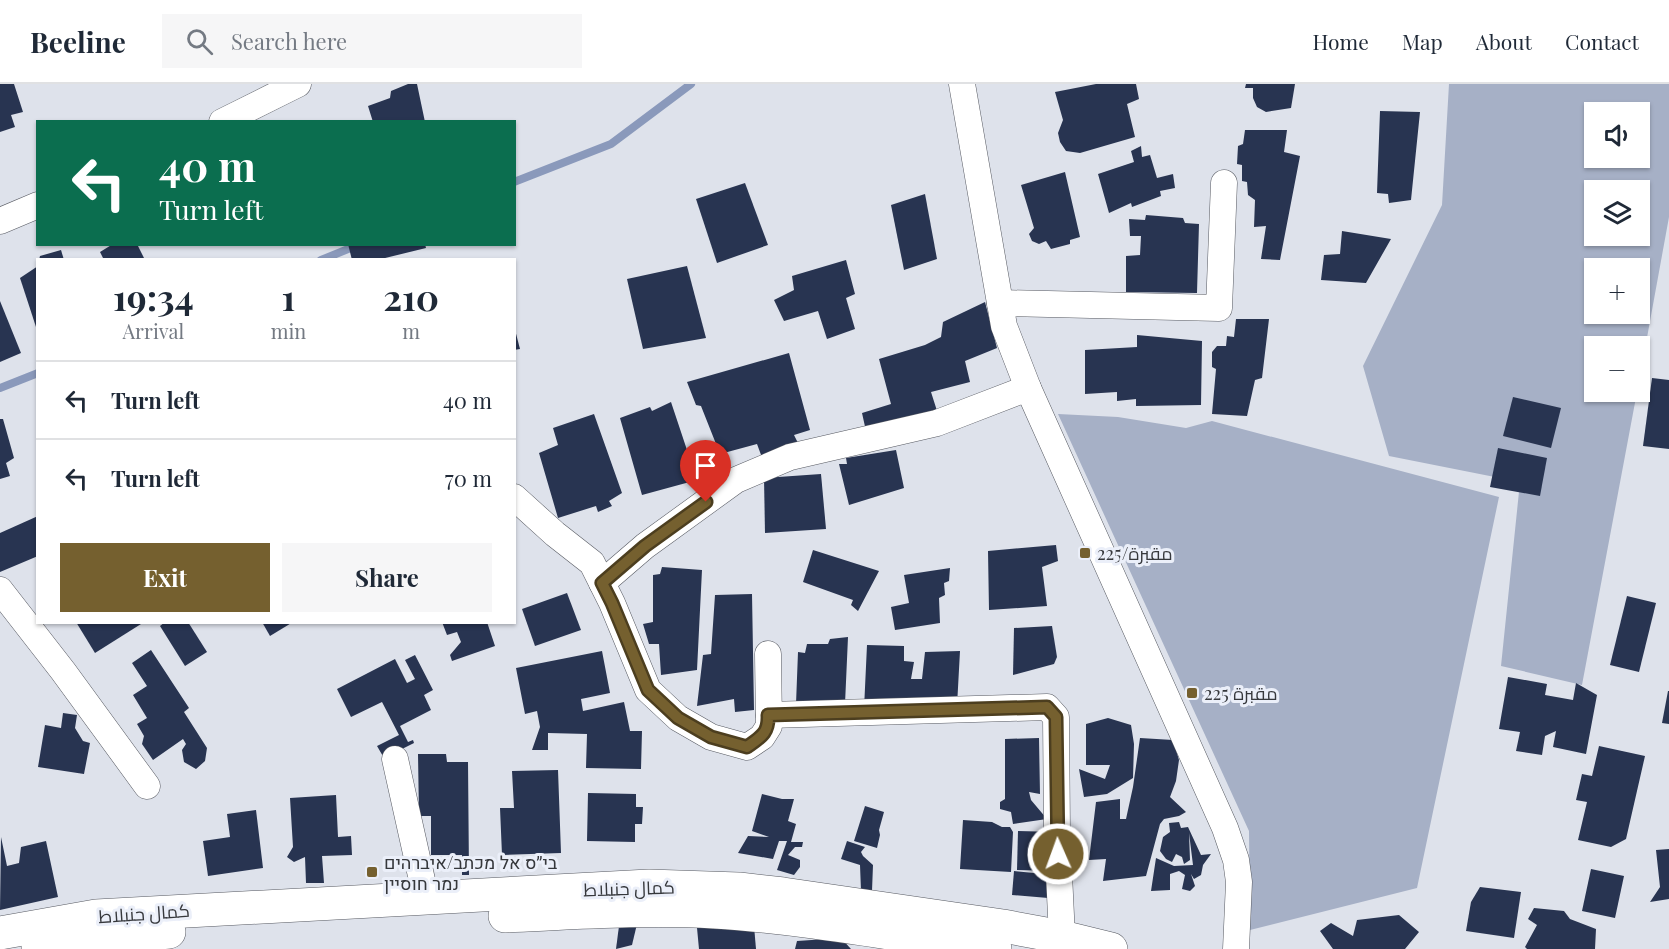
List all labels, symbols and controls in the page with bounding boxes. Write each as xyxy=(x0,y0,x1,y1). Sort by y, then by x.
search box xyxy=(162,14,582,68)
text: Beeline xyxy=(30,23,126,60)
icon: search xyxy=(183,25,216,58)
text: Search here xyxy=(231,26,347,56)
text: Home xyxy=(1313,27,1369,55)
text: Map xyxy=(1402,27,1443,55)
text: About xyxy=(1476,27,1532,55)
text: Contact xyxy=(1565,27,1639,55)
map controls xyxy=(1584,102,1650,402)
button: sound xyxy=(1584,102,1650,168)
text: 40 m xyxy=(159,137,256,193)
icon: left xyxy=(60,144,138,222)
button: layers xyxy=(1584,180,1650,246)
text: Turn left xyxy=(159,191,263,227)
button: + xyxy=(1584,258,1650,324)
text: 19:34 xyxy=(113,272,194,320)
text: 1 xyxy=(282,272,295,320)
text: 210 xyxy=(383,272,439,320)
text: Arrival xyxy=(123,317,184,344)
text: min xyxy=(271,317,306,344)
text: m xyxy=(402,317,420,344)
button: − xyxy=(1584,336,1650,402)
icon: left xyxy=(60,384,93,417)
text: Turn left xyxy=(111,385,200,415)
text: 40 m xyxy=(443,385,492,415)
pin xyxy=(680,440,731,502)
icon: arrive xyxy=(689,449,722,482)
icon: left xyxy=(60,462,93,495)
text: Turn left xyxy=(111,463,200,493)
text: 70 m xyxy=(445,463,492,493)
place label: مقبرة/225 xyxy=(1097,541,1173,565)
button: Exit xyxy=(60,543,270,612)
button: Share xyxy=(282,543,492,612)
marker: مقبرة/225 xyxy=(1078,546,1092,560)
place label: مقبرة 225 xyxy=(1204,681,1277,705)
marker: مقبرة 225 xyxy=(1185,686,1199,700)
position arrow xyxy=(1026,822,1090,886)
place label: בי״ס אל מכתב/איברהים נמר חוסיין xyxy=(384,850,558,895)
marker: בי״ס אל מכתב/איברהים נמר חוסיין xyxy=(365,865,379,879)
street label: كمال جنبلاط xyxy=(583,874,675,902)
street label: كمال جنبلاط xyxy=(97,898,191,928)

